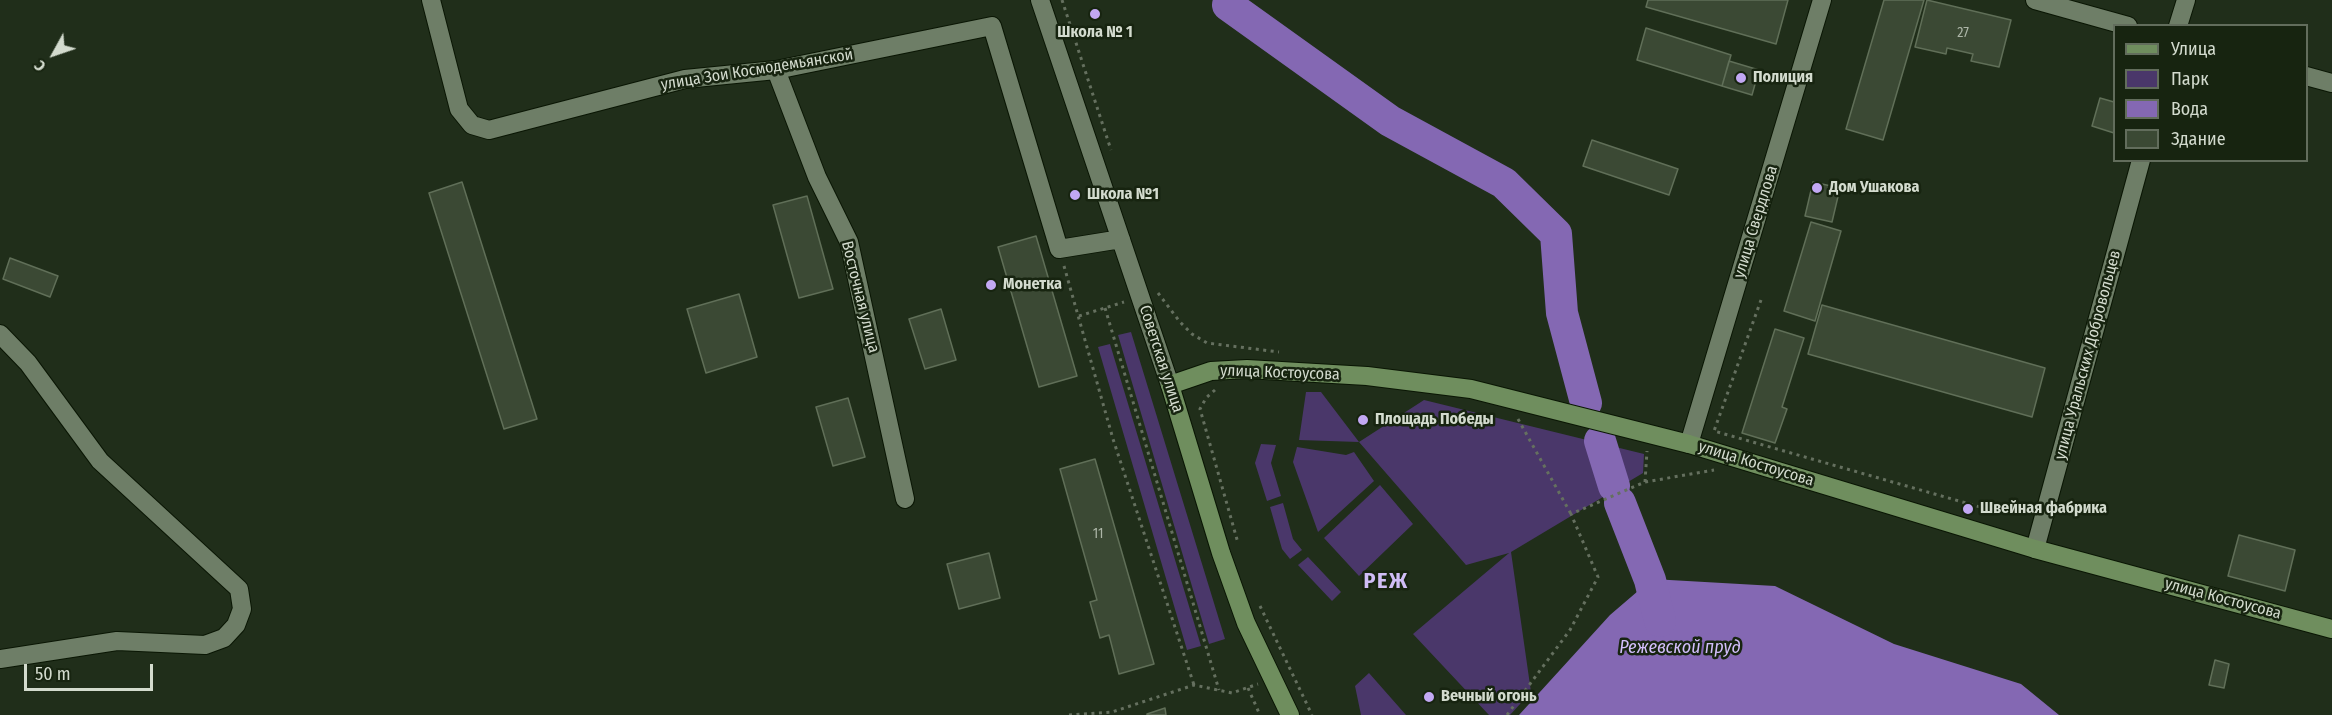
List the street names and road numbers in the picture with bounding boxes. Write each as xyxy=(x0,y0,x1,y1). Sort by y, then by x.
street label: улица Зои Космодемьянской xyxy=(659,45,855,95)
street label: улица Свердлова xyxy=(1730,163,1782,281)
street label: Восточная улица xyxy=(837,239,883,355)
street label: улица Уральских Добровольцев xyxy=(2051,248,2125,462)
street label: Советская улица xyxy=(1135,303,1187,415)
street label: улица Костоусова xyxy=(1220,361,1340,385)
street label: улица Костоусова xyxy=(1696,437,1816,491)
street label: улица Костоусова xyxy=(2163,574,2283,624)

